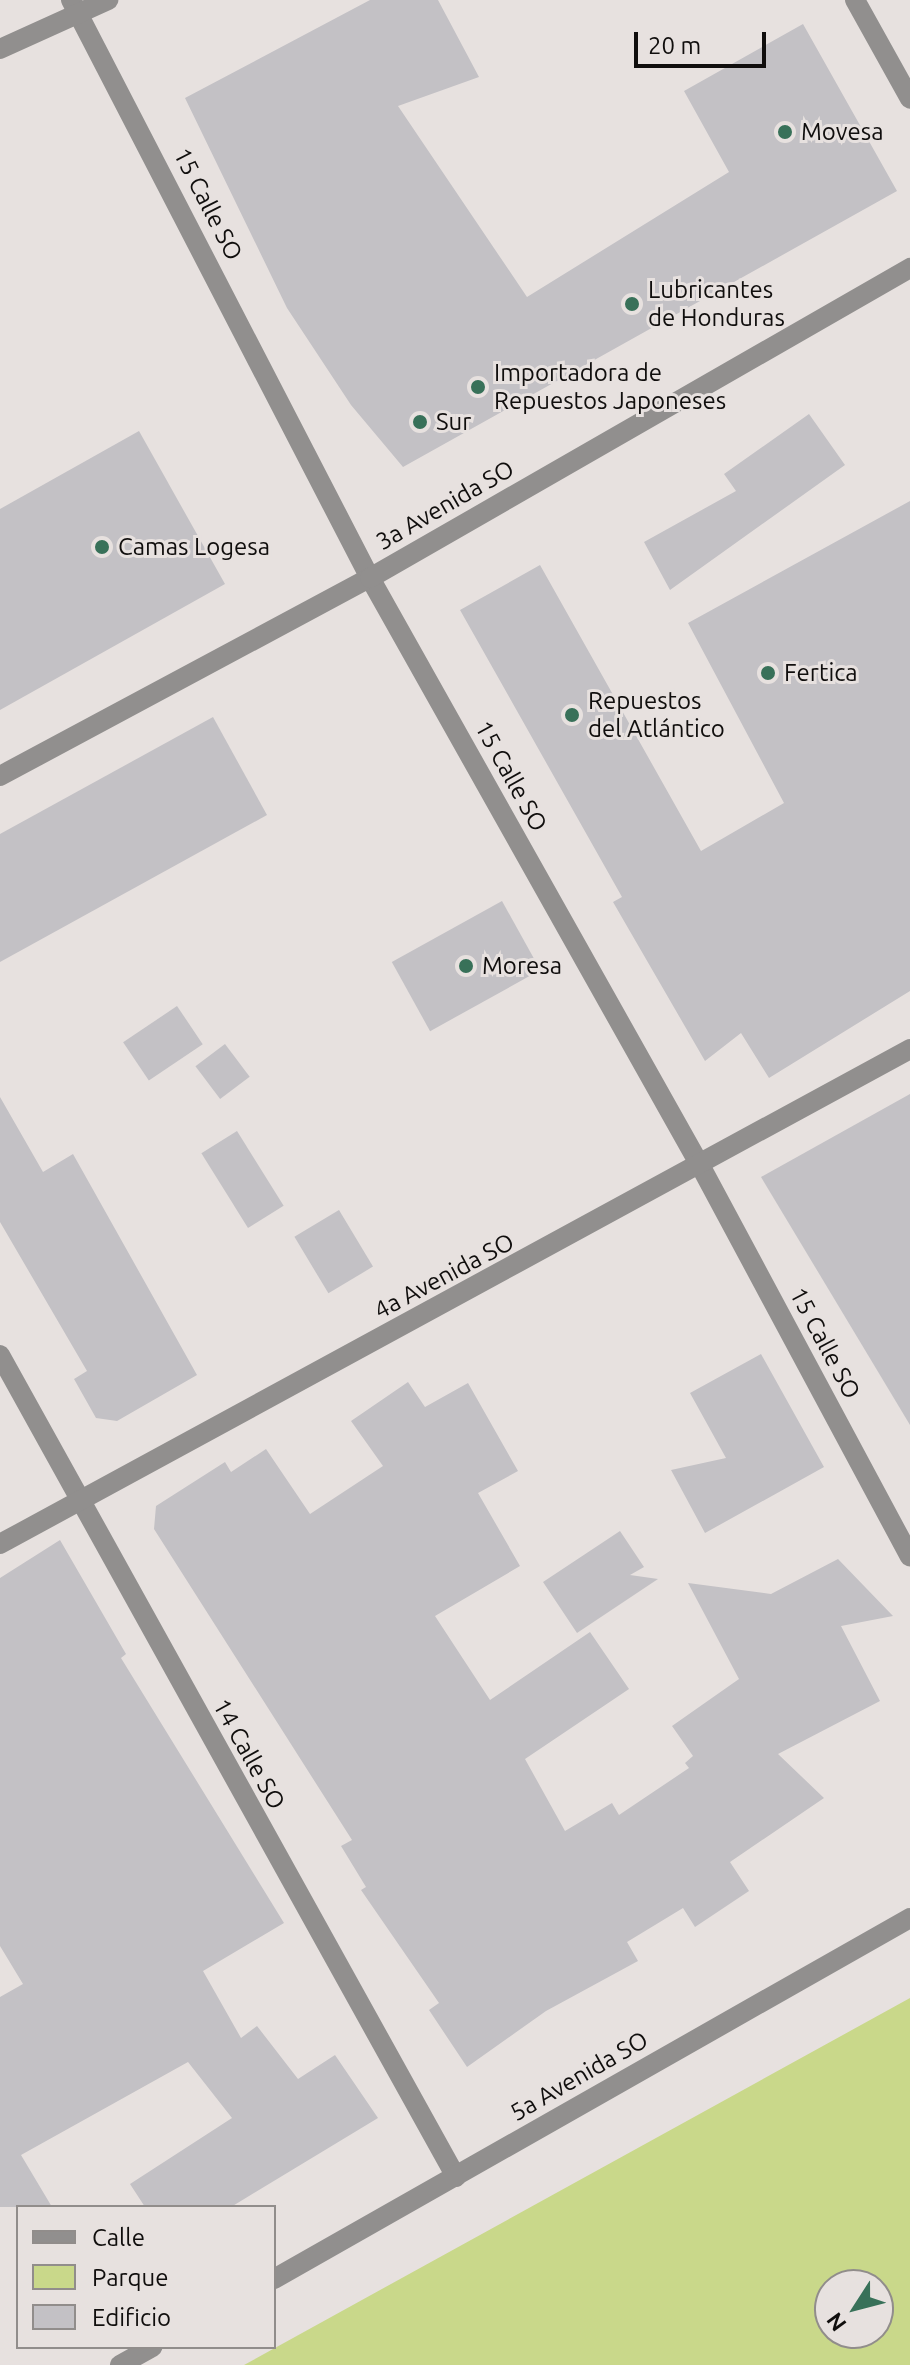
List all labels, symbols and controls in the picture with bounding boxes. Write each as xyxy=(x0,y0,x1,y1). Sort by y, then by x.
scale bar xyxy=(638,16,770,66)
text: 20 m xyxy=(648,32,701,59)
place label: Movesa xyxy=(801,118,884,146)
marker: Movesa xyxy=(776,123,794,141)
street label: 15 Calle SO xyxy=(167,143,249,265)
place label: Lubricantes de Honduras xyxy=(648,276,785,332)
marker: Lubricantes de Honduras xyxy=(623,295,641,313)
place label: Importadora de Repuestos Japoneses xyxy=(494,359,726,415)
marker: Importadora de Repuestos Japoneses xyxy=(469,378,487,396)
place label: Sur xyxy=(436,408,471,436)
marker: Sur xyxy=(411,413,429,431)
street label: 3a Avenida SO xyxy=(371,454,519,556)
place label: Camas Logesa xyxy=(118,533,270,561)
marker: Camas Logesa xyxy=(93,538,111,556)
place label: Fertica xyxy=(784,659,858,687)
marker: Fertica xyxy=(759,664,777,682)
place label: Repuestos del Atlántico xyxy=(588,687,725,743)
marker: Repuestos del Atlántico xyxy=(563,706,581,724)
street label: 15 Calle SO xyxy=(469,716,553,836)
place label: Moresa xyxy=(482,952,562,980)
marker: Moresa xyxy=(457,957,475,975)
street label: 4a Avenida SO xyxy=(369,1227,519,1325)
street label: 15 Calle SO xyxy=(784,1282,866,1404)
street label: 14 Calle SO xyxy=(207,1694,291,1814)
street label: 5a Avenida SO xyxy=(505,2025,653,2127)
legend xyxy=(16,2205,276,2349)
text: Calle xyxy=(92,2224,145,2251)
text: Parque xyxy=(92,2264,169,2291)
north arrow xyxy=(814,2269,894,2349)
text: Edificio xyxy=(92,2304,171,2331)
text: N xyxy=(821,2308,851,2336)

